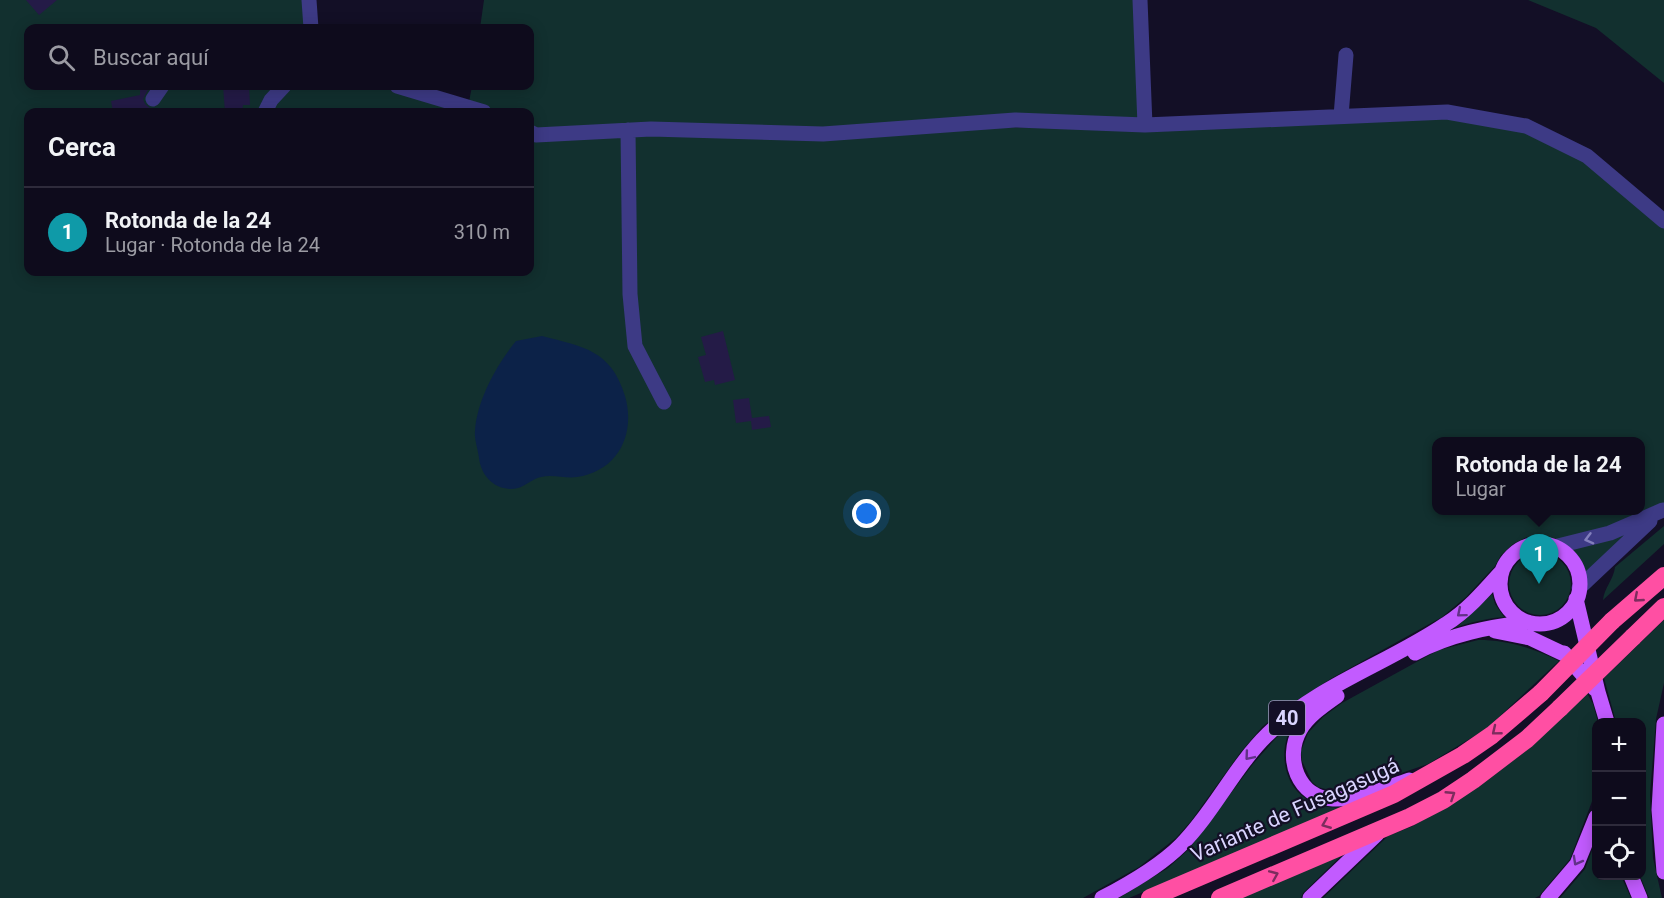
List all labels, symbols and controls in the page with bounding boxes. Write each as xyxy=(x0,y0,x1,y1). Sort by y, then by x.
search box xyxy=(24,24,534,90)
icon: search xyxy=(45,41,78,74)
text: Buscar aquí xyxy=(93,45,209,70)
text: Cerca xyxy=(48,132,116,162)
text: Rotonda de la 24 xyxy=(105,208,271,233)
text: 1 xyxy=(62,220,73,244)
text: 310 m xyxy=(454,220,510,244)
text: Lugar · Rotonda de la 24 xyxy=(105,233,320,257)
popup xyxy=(1432,437,1645,515)
text: Rotonda de la 24 xyxy=(1455,452,1622,477)
text: Lugar xyxy=(1455,477,1506,501)
your location xyxy=(852,499,881,528)
one-way arrow xyxy=(1585,531,1595,544)
pin: 1 xyxy=(1520,534,1558,584)
one-way arrow xyxy=(1634,591,1645,602)
one-way arrow xyxy=(1457,605,1468,616)
road number: 40 xyxy=(1269,701,1305,735)
map controls xyxy=(1592,718,1646,880)
button: + xyxy=(1592,718,1646,772)
one-way arrow xyxy=(1492,723,1503,734)
one-way arrow xyxy=(1245,749,1256,760)
street label: Variante de Fusagasugá xyxy=(1187,753,1403,867)
button: − xyxy=(1592,772,1646,826)
one-way arrow xyxy=(1445,790,1455,802)
one-way arrow xyxy=(1321,817,1332,829)
button: locate xyxy=(1592,826,1646,880)
one-way arrow xyxy=(1573,855,1584,865)
one-way arrow xyxy=(1267,870,1278,882)

